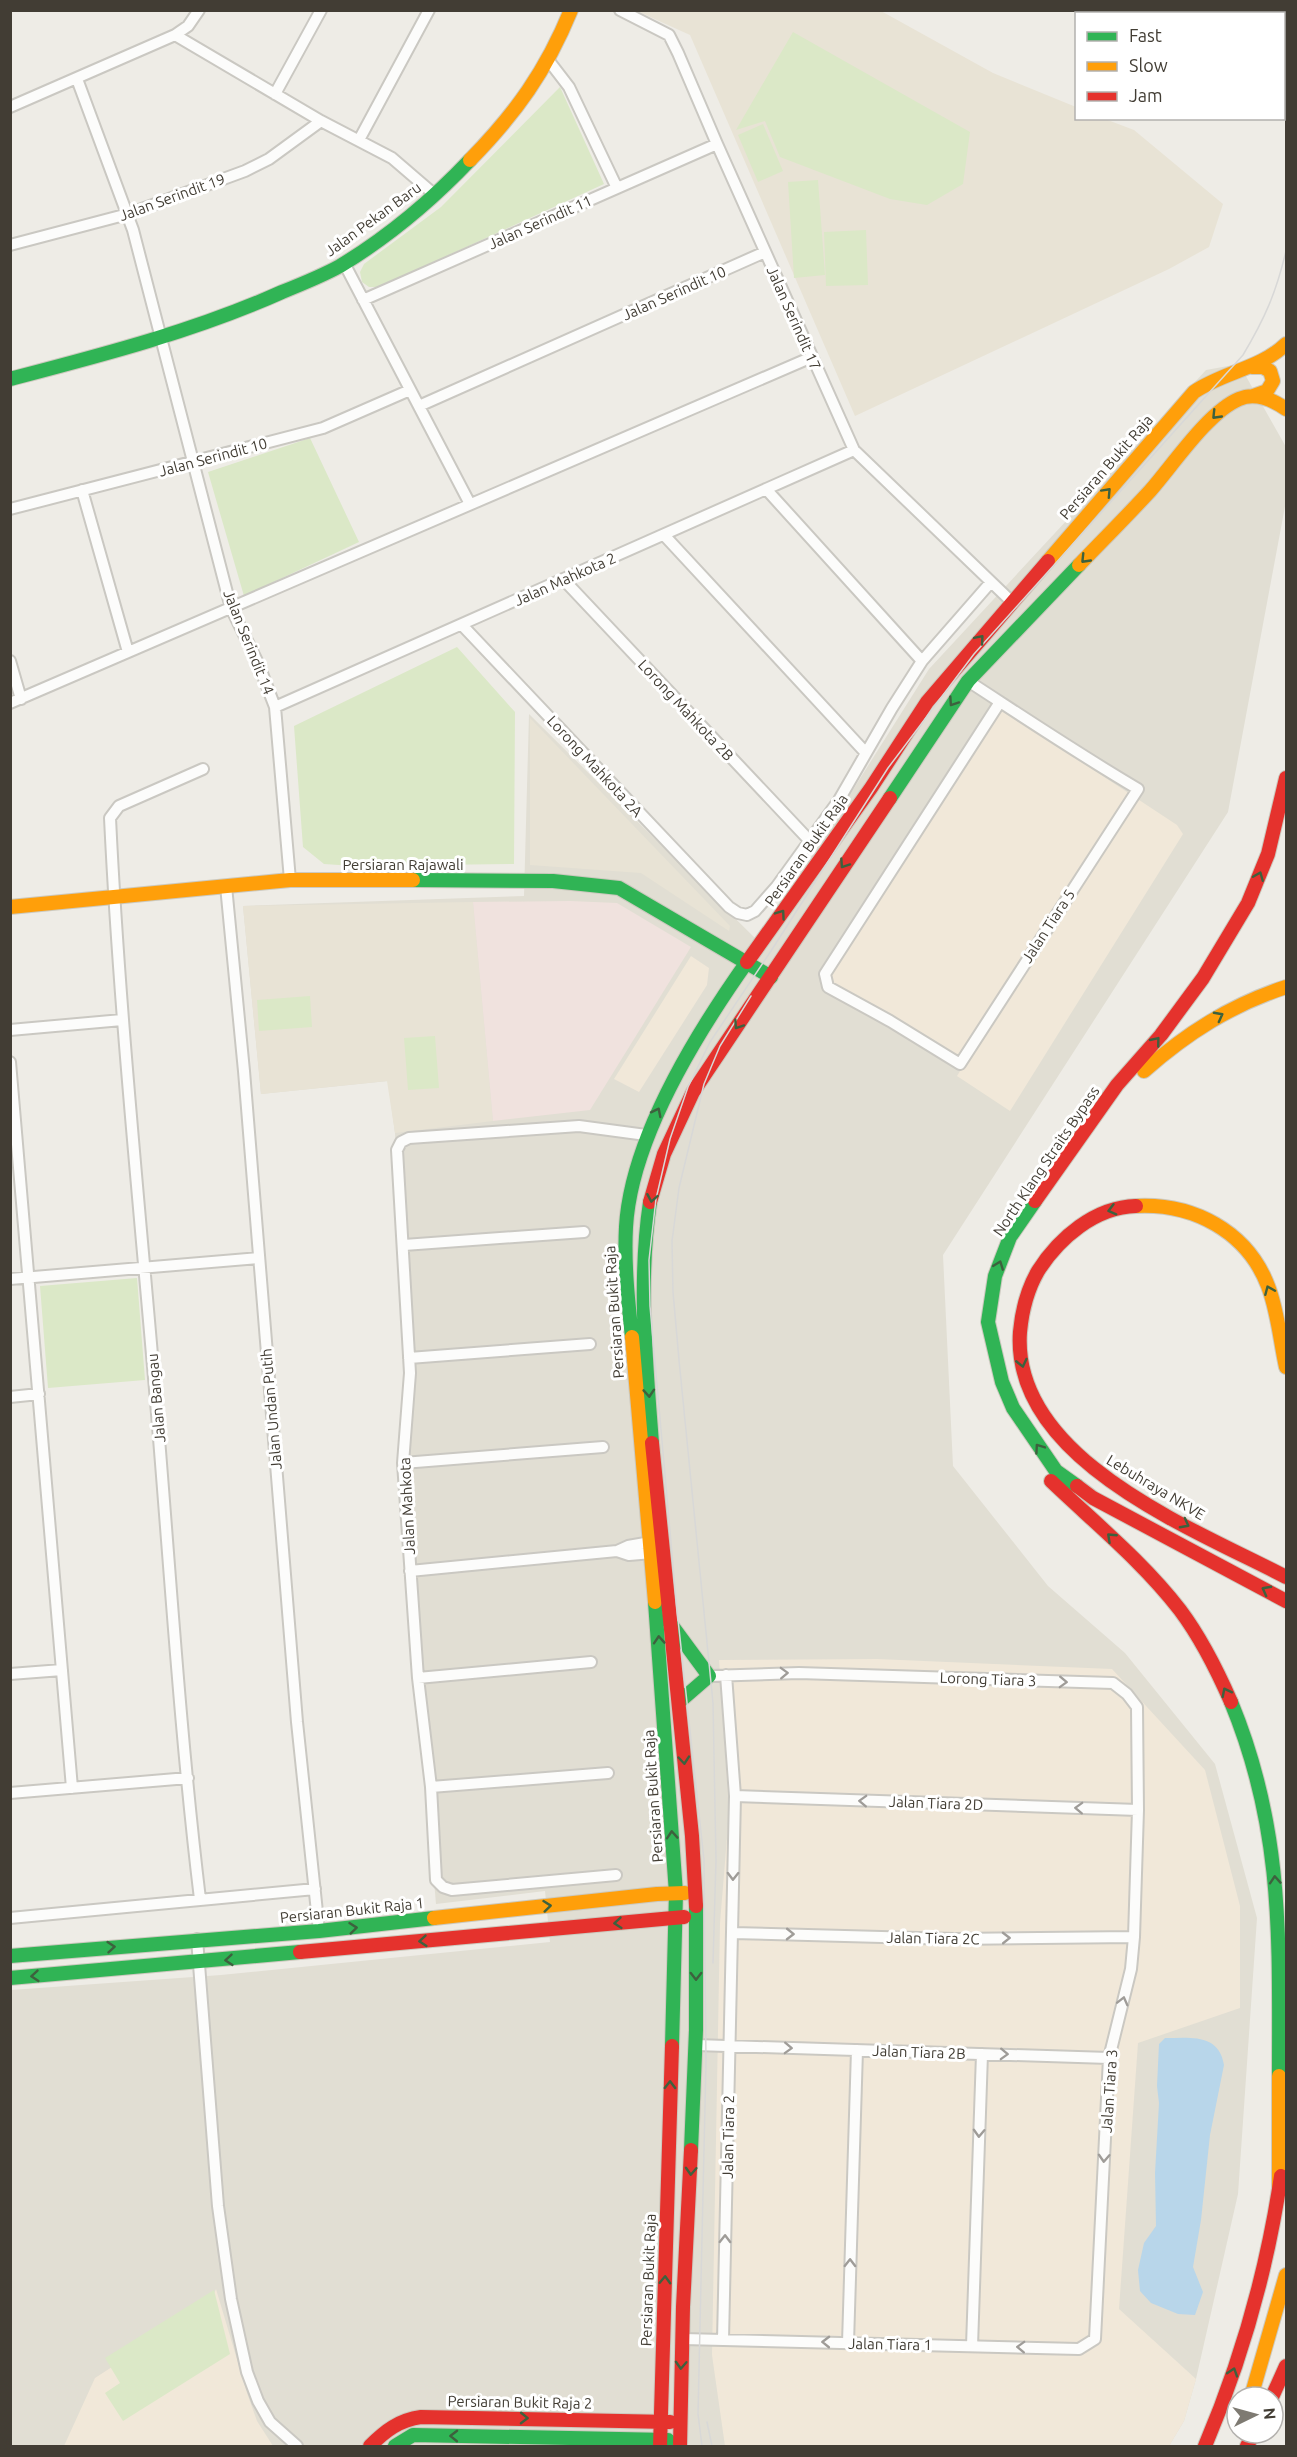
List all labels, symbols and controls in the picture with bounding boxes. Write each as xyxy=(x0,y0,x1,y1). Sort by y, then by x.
legend xyxy=(1075,12,1285,120)
text: Fast xyxy=(1129,25,1162,45)
text: Slow xyxy=(1129,55,1168,75)
text: Jam xyxy=(1129,85,1163,105)
street label: Jalan Serindit 19 xyxy=(117,170,227,224)
street label: Jalan Pekan Baru xyxy=(322,178,424,260)
street label: Jalan Serindit 11 xyxy=(486,192,594,252)
street label: Jalan Serindit 10 xyxy=(620,263,728,323)
street label: Jalan Serindit 17 xyxy=(764,264,824,372)
one-way arrow xyxy=(1212,408,1223,418)
street label: Persiaran Bukit Raja xyxy=(1056,411,1156,523)
street label: Jalan Serindit 10 xyxy=(157,434,269,480)
one-way arrow xyxy=(1100,488,1111,499)
street label: Jalan Mahkota 2 xyxy=(511,549,619,609)
one-way arrow xyxy=(1081,552,1092,562)
street label: Jalan Serindit 14 xyxy=(220,587,278,697)
one-way arrow xyxy=(973,635,984,646)
street label: Lorong Mahkota 2B xyxy=(635,656,737,764)
one-way arrow xyxy=(949,696,960,707)
street label: Lorong Mahkota 2A xyxy=(544,712,646,820)
street label: Persiaran Bukit Raja xyxy=(761,791,851,909)
street label: Persiaran Rajawali xyxy=(342,856,464,873)
one-way arrow xyxy=(840,857,851,868)
one-way arrow xyxy=(1252,871,1264,882)
street label: Jalan Tiara 5 xyxy=(1018,886,1078,966)
one-way arrow xyxy=(774,910,785,921)
one-way arrow xyxy=(1212,1011,1223,1023)
one-way arrow xyxy=(734,1019,745,1030)
one-way arrow xyxy=(1148,1036,1159,1047)
street label: North Klang Straits Bypass xyxy=(989,1083,1103,1239)
one-way arrow xyxy=(650,1107,661,1118)
one-way arrow xyxy=(646,1193,659,1203)
one-way arrow xyxy=(1107,1202,1117,1215)
street label: Persiaran Bukit Raja xyxy=(601,1245,627,1379)
one-way arrow xyxy=(992,1260,1005,1271)
one-way arrow xyxy=(1264,1285,1276,1296)
street label: Jalan Undan Putih xyxy=(257,1348,285,1470)
street label: Jalan Bangau xyxy=(144,1353,168,1443)
one-way arrow xyxy=(1015,1358,1028,1368)
one-way arrow xyxy=(642,1388,655,1397)
one-way arrow xyxy=(1035,1444,1046,1455)
street label: Lebuhraya NKVE xyxy=(1104,1451,1208,1523)
street label: Jalan Mahkota xyxy=(396,1457,418,1555)
one-way arrow xyxy=(1178,1517,1189,1528)
one-way arrow xyxy=(1107,1533,1117,1544)
one-way arrow xyxy=(1262,1586,1273,1597)
one-way arrow xyxy=(653,1636,666,1645)
one-way arrow xyxy=(780,1667,789,1679)
street label: Lorong Tiara 3 xyxy=(939,1669,1037,1689)
one-way arrow xyxy=(1059,1675,1068,1688)
one-way arrow xyxy=(1222,1688,1233,1699)
street label: Persiaran Bukit Raja xyxy=(640,1729,666,1863)
one-way arrow xyxy=(678,1756,691,1765)
street label: Jalan Tiara 2D xyxy=(888,1793,984,1813)
one-way arrow xyxy=(859,1794,868,1807)
one-way arrow xyxy=(1075,1801,1084,1814)
one-way arrow xyxy=(666,1830,679,1839)
one-way arrow xyxy=(727,1871,739,1880)
one-way arrow xyxy=(1269,1875,1282,1884)
street label: Persiaran Bukit Raja 1 xyxy=(279,1894,425,1926)
one-way arrow xyxy=(543,1900,552,1913)
one-way arrow xyxy=(613,1916,622,1929)
one-way arrow xyxy=(349,1922,358,1934)
one-way arrow xyxy=(786,1928,795,1941)
street label: Jalan Tiara 2C xyxy=(886,1929,980,1947)
one-way arrow xyxy=(1002,1932,1011,1944)
one-way arrow xyxy=(419,1934,428,1947)
one-way arrow xyxy=(106,1941,115,1954)
one-way arrow xyxy=(225,1953,234,1966)
one-way arrow xyxy=(30,1969,40,1982)
one-way arrow xyxy=(690,1971,702,1980)
one-way arrow xyxy=(1115,1996,1128,2006)
one-way arrow xyxy=(783,2042,792,2054)
street label: Jalan Tiara 2B xyxy=(872,2042,966,2062)
one-way arrow xyxy=(999,2048,1008,2061)
street label: Jalan Tiara 3 xyxy=(1098,2048,1120,2134)
one-way arrow xyxy=(664,2080,677,2089)
street label: Jalan Tiara 2 xyxy=(719,2095,737,2179)
one-way arrow xyxy=(973,2129,985,2138)
one-way arrow xyxy=(1098,2153,1111,2162)
one-way arrow xyxy=(684,2166,697,2175)
street label: Persiaran Bukit Raja xyxy=(637,2213,659,2347)
one-way arrow xyxy=(719,2235,732,2244)
one-way arrow xyxy=(843,2259,856,2268)
one-way arrow xyxy=(659,2275,672,2284)
street label: Jalan Tiara 1 xyxy=(848,2335,932,2353)
one-way arrow xyxy=(821,2336,830,2349)
one-way arrow xyxy=(1016,2341,1025,2353)
one-way arrow xyxy=(675,2361,688,2370)
one-way arrow xyxy=(1226,2367,1238,2378)
north arrow xyxy=(1225,2385,1285,2445)
street label: Persiaran Bukit Raja 2 xyxy=(447,2392,593,2412)
text: N xyxy=(1260,2407,1279,2420)
one-way arrow xyxy=(519,2412,528,2424)
one-way arrow xyxy=(450,2430,459,2442)

